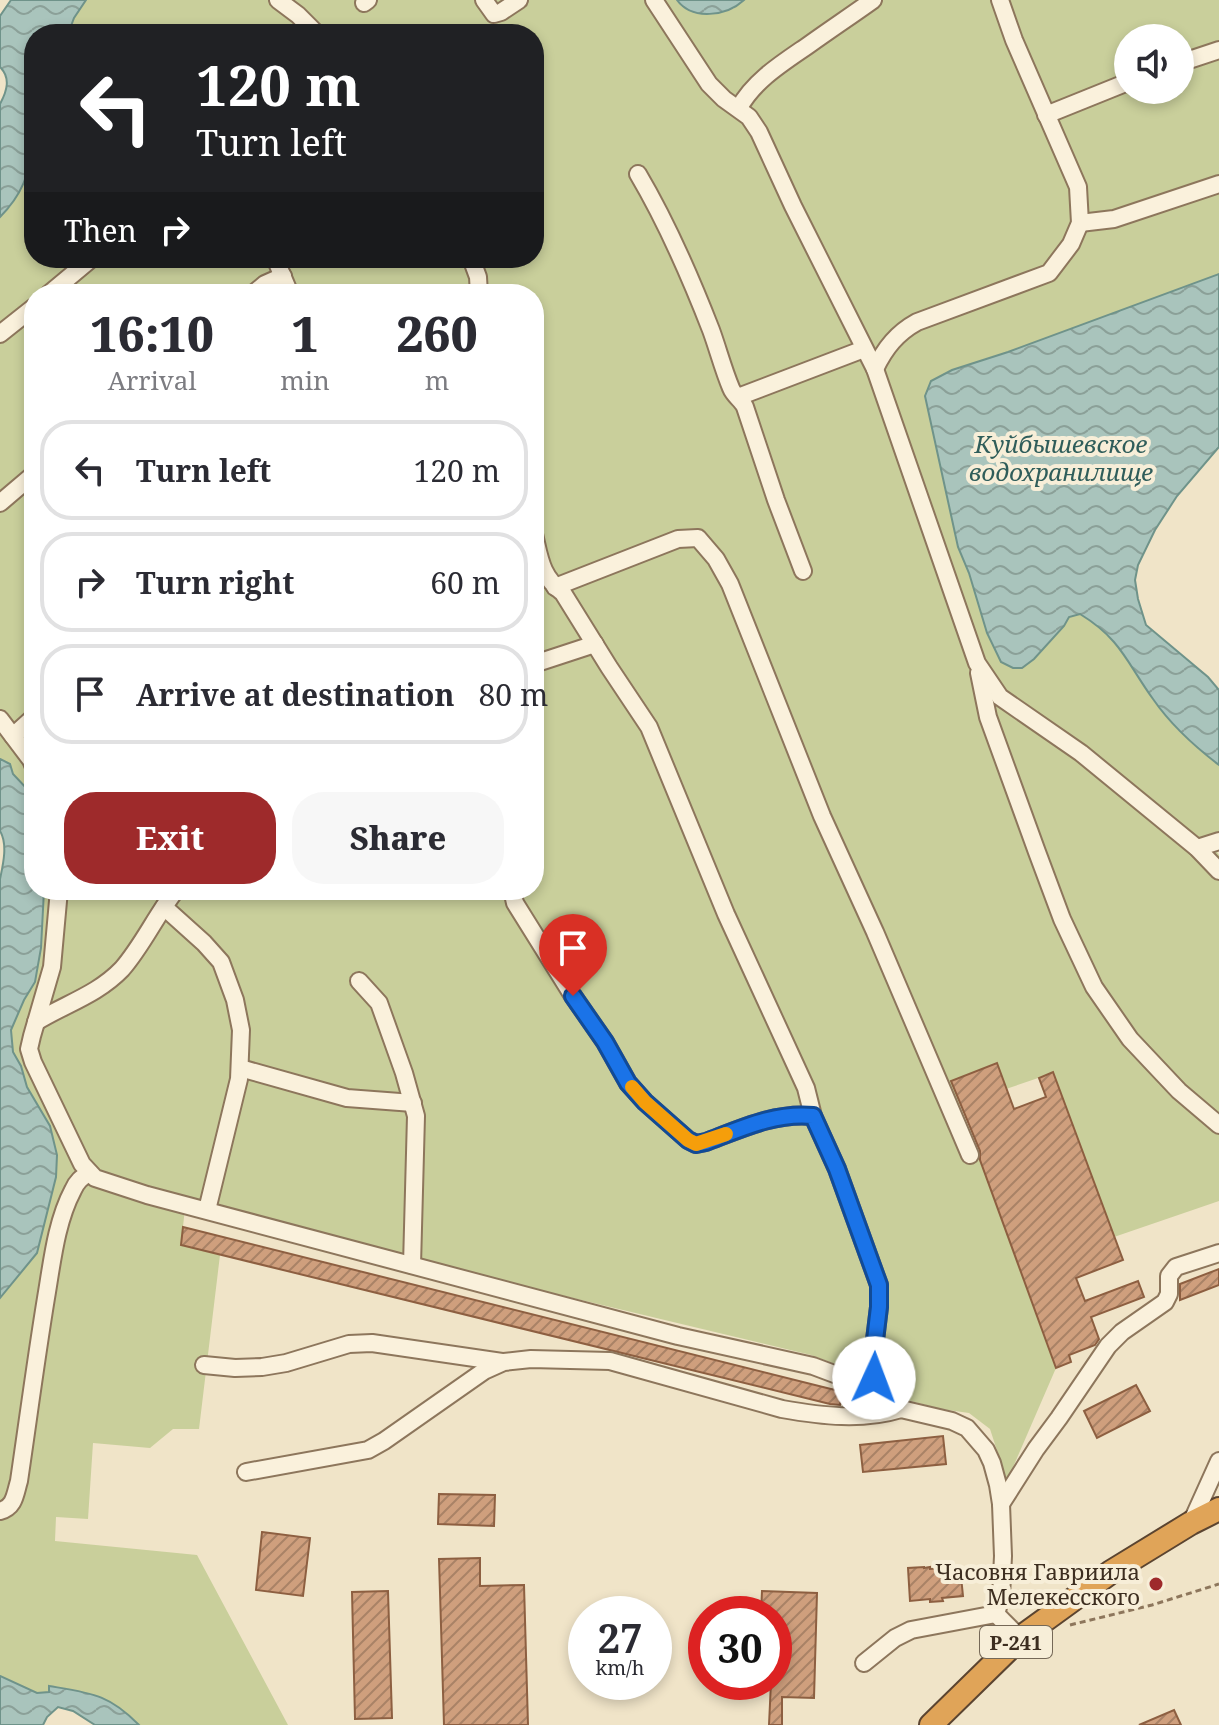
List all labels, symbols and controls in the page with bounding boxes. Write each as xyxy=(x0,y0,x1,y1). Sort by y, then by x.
map controls xyxy=(1114,24,1194,104)
button: sound xyxy=(1114,24,1194,104)
text: 120 m xyxy=(196,46,361,122)
icon: left xyxy=(64,56,168,160)
text: Turn left xyxy=(196,118,347,167)
icon: right xyxy=(153,208,197,252)
text: Then xyxy=(64,210,137,251)
text: 16:10 xyxy=(90,301,214,366)
text: 1 xyxy=(291,301,319,366)
text: 260 xyxy=(396,301,478,366)
text: Arrival xyxy=(108,362,197,398)
text: min xyxy=(280,362,330,398)
text: m xyxy=(425,362,449,398)
water label: Куйбышевское водохранилище xyxy=(969,427,1153,488)
icon: left xyxy=(68,448,112,492)
text: Turn left xyxy=(136,450,271,491)
text: 120 m xyxy=(414,450,500,491)
icon: right xyxy=(68,560,112,604)
text: Turn right xyxy=(136,562,294,603)
text: 60 m xyxy=(430,562,500,603)
icon: arrive xyxy=(68,672,112,716)
text: Arrive at destination xyxy=(136,674,455,715)
text: 80 m xyxy=(479,674,548,715)
button: Exit xyxy=(64,792,276,884)
button: Share xyxy=(292,792,504,884)
pin xyxy=(539,914,607,996)
icon: arrive xyxy=(551,926,595,970)
position arrow xyxy=(832,1336,916,1420)
place label: Часовня Гавриила Мелекесского xyxy=(935,1556,1140,1611)
marker: Часовня Гавриила Мелекесского xyxy=(1147,1575,1165,1593)
speed limit sign: 30 xyxy=(688,1596,792,1700)
text: 27 xyxy=(597,1610,643,1665)
road number: Р-241 xyxy=(980,1626,1052,1658)
text: km/h xyxy=(595,1654,645,1681)

